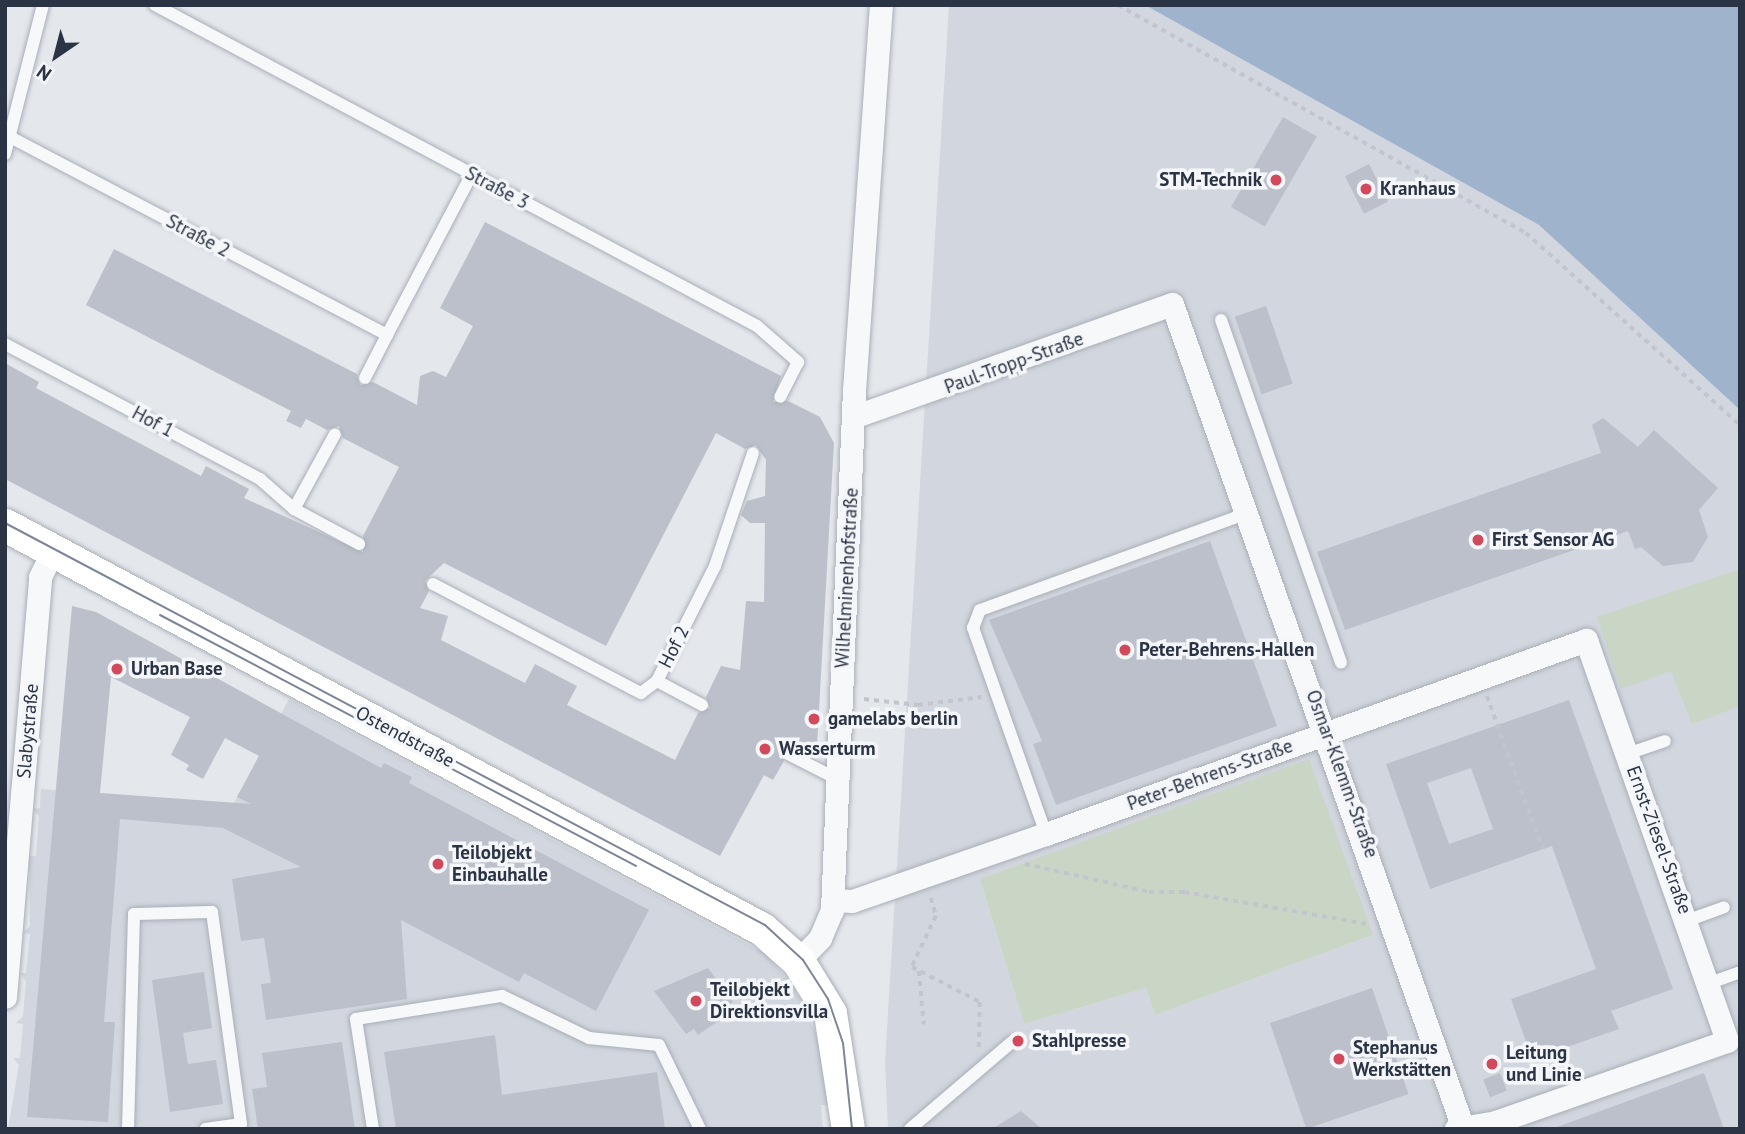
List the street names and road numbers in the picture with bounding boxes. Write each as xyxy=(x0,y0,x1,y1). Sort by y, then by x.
street label: Straße 3 xyxy=(461,162,533,214)
street label: Straße 2 xyxy=(162,210,234,262)
street label: Paul-Tropp-Straße xyxy=(941,327,1087,399)
street label: Hof 1 xyxy=(128,402,178,442)
street label: Wilhelminenhofstraße xyxy=(831,487,863,669)
street label: Hof 2 xyxy=(654,622,694,672)
street label: Slabystraße xyxy=(12,683,44,779)
street label: Osmar-Klemm-Straße xyxy=(1301,687,1383,861)
street label: Ostendstraße xyxy=(352,701,458,773)
street label: Peter-Behrens-Straße xyxy=(1124,734,1296,816)
street label: Ernst-Ziesel-Straße xyxy=(1622,763,1696,917)

